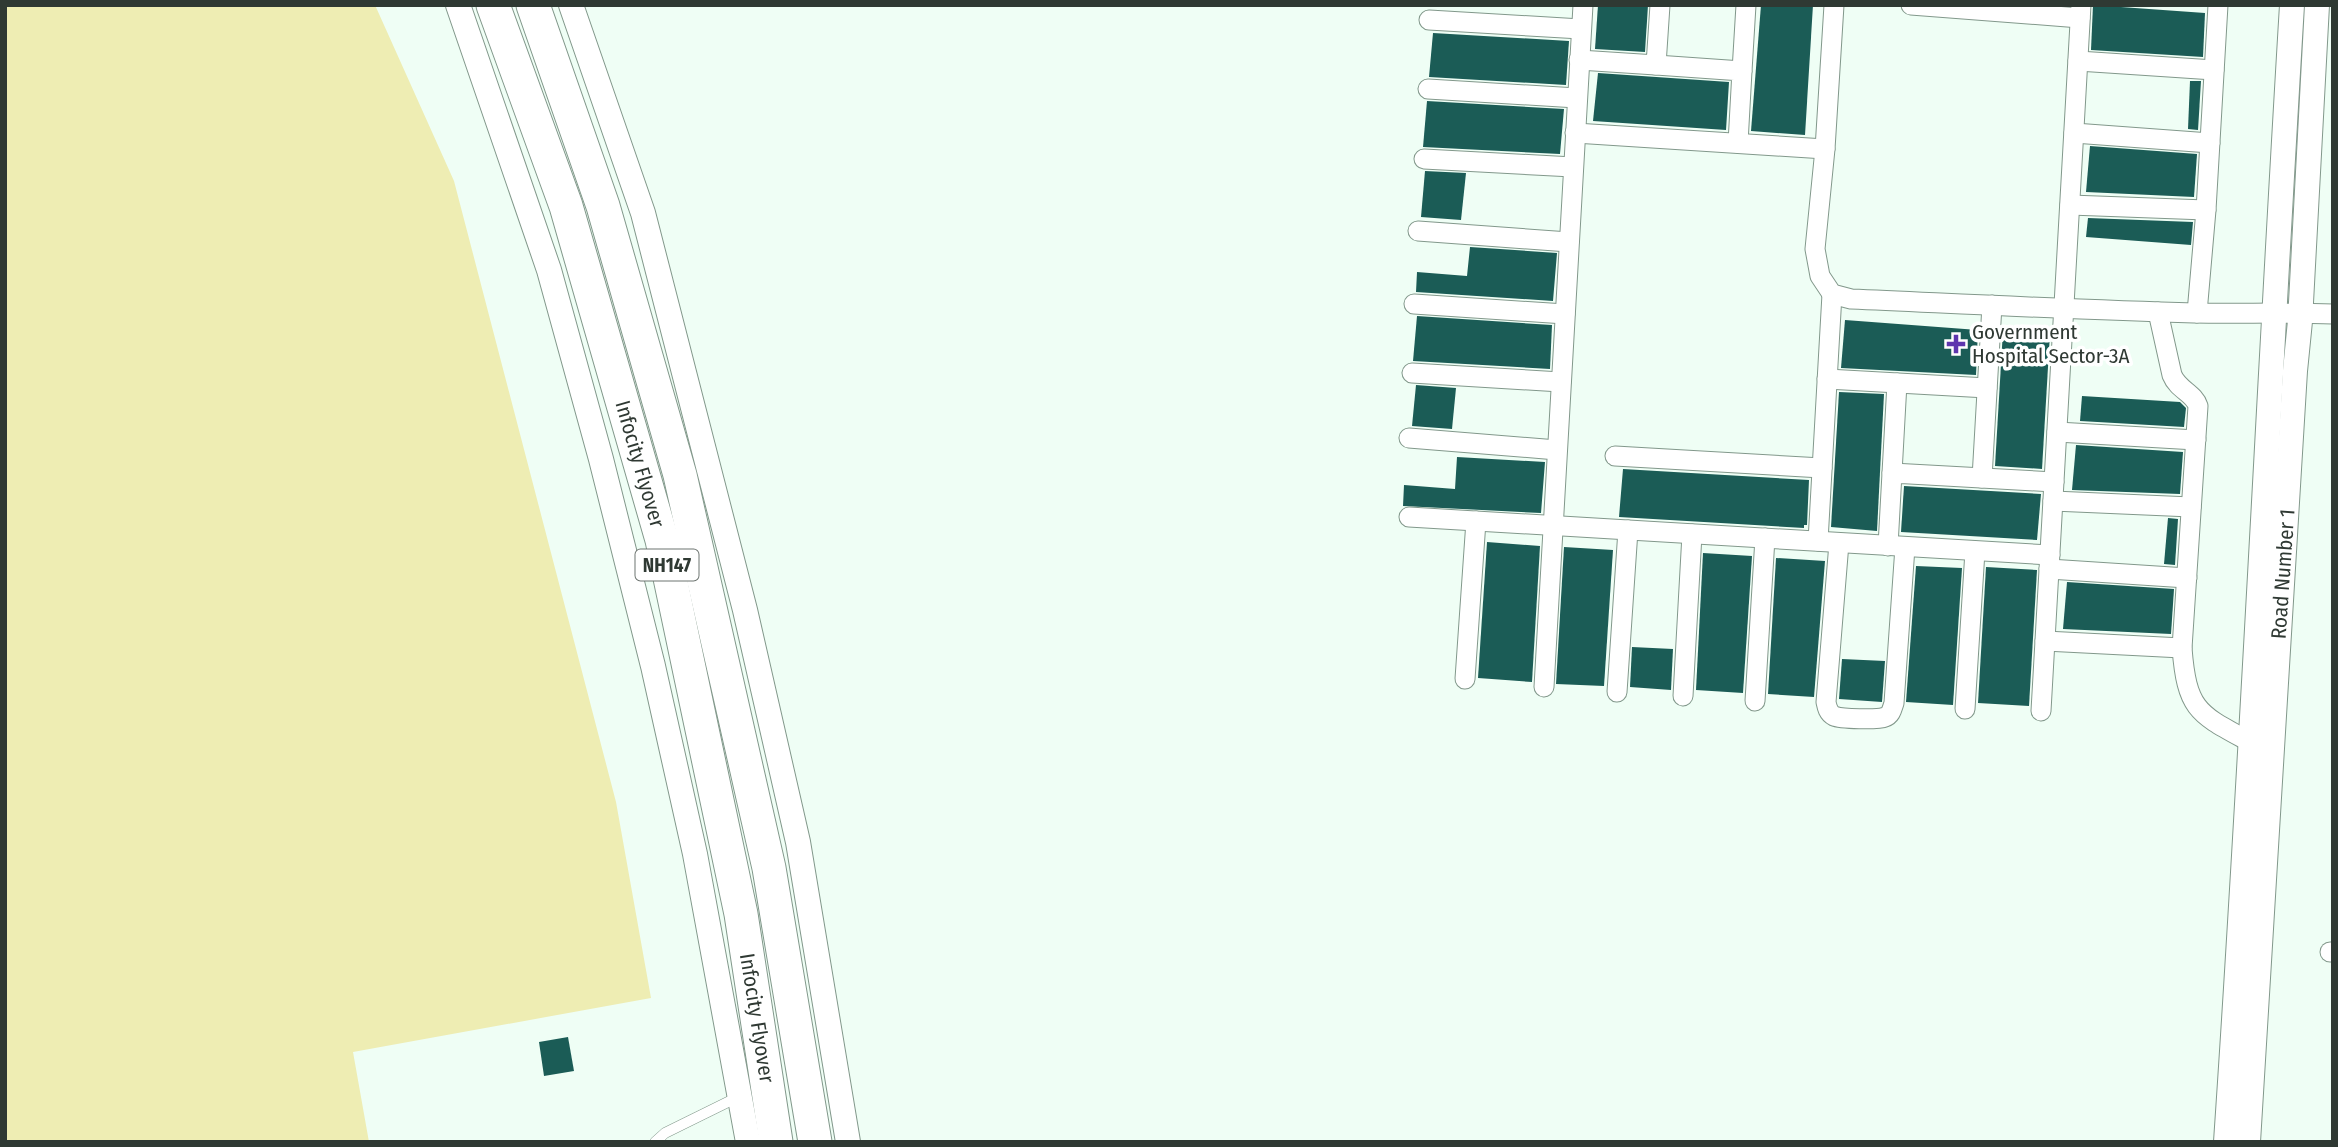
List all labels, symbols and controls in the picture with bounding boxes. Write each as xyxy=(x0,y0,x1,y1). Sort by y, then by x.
place label: Government Hospital Sector-3A xyxy=(1972,319,2130,369)
marker: Government Hospital Sector-3A xyxy=(1946,334,1966,354)
street label: Infocity Flyover xyxy=(609,398,671,531)
street label: Road Number 1 xyxy=(2265,508,2301,640)
road number: NH147 xyxy=(636,550,698,580)
street label: Infocity Flyover xyxy=(734,951,780,1085)

